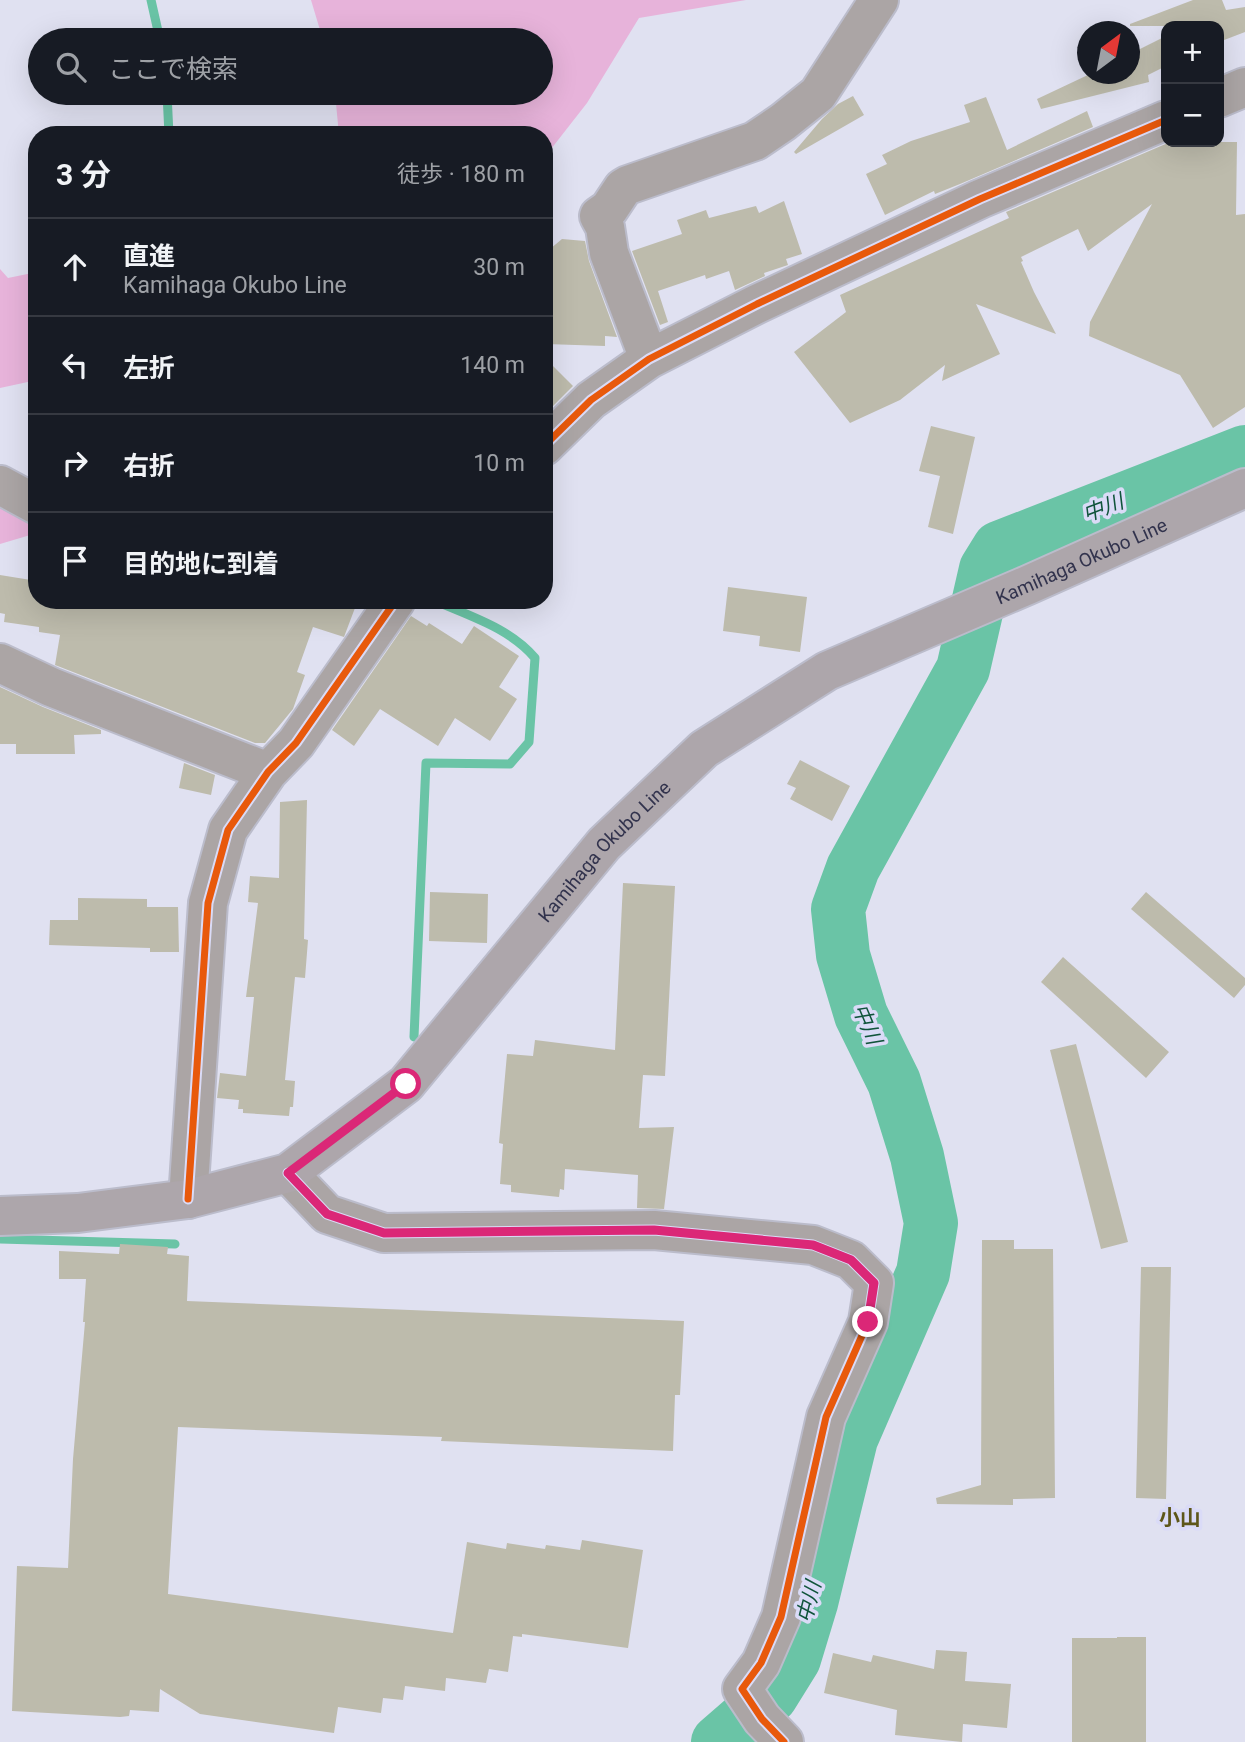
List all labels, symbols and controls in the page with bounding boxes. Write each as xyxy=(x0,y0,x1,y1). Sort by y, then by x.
north arrow xyxy=(1077,21,1140,84)
map controls xyxy=(1161,21,1224,147)
button: + xyxy=(1161,21,1224,84)
search box xyxy=(28,28,553,105)
icon: search xyxy=(52,48,90,86)
text: ここで検索 xyxy=(108,54,238,84)
button: − xyxy=(1161,84,1224,147)
text: 3 分 xyxy=(56,157,111,192)
text: 徒歩 · 180 m xyxy=(397,161,525,188)
text: 直進 xyxy=(123,241,175,271)
icon: ahead xyxy=(56,248,94,286)
text: 30 m xyxy=(473,254,525,281)
text: Kamihaga Okubo Line xyxy=(123,272,347,299)
icon: left xyxy=(56,346,94,384)
text: 140 m xyxy=(460,352,525,379)
text: 左折 xyxy=(123,353,175,383)
icon: right xyxy=(56,444,94,482)
text: 10 m xyxy=(473,450,525,477)
text: 右折 xyxy=(123,451,175,481)
water label: 中川 xyxy=(1079,489,1129,527)
street label: Kamihaga Okubo Line xyxy=(992,513,1171,609)
icon: arrive xyxy=(56,542,94,580)
text: 目的地に到着 xyxy=(123,549,279,579)
street label: Kamihaga Okubo Line xyxy=(533,776,675,927)
water label: 中川 xyxy=(848,1000,887,1050)
route start xyxy=(390,1068,421,1099)
route end xyxy=(852,1306,883,1337)
district label: 小山 xyxy=(1159,1506,1201,1530)
water label: 中川 xyxy=(792,1577,826,1625)

